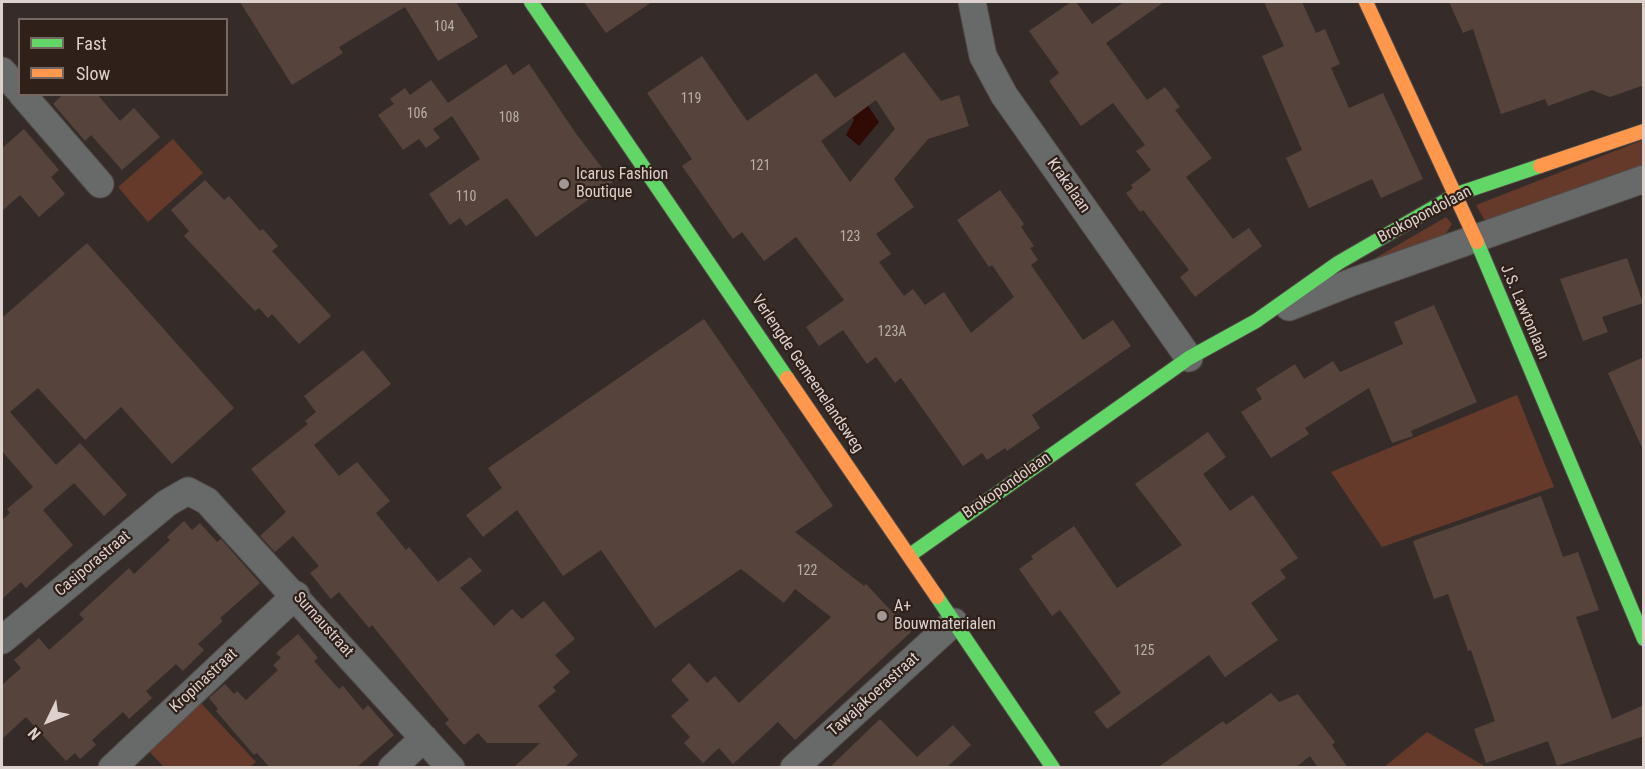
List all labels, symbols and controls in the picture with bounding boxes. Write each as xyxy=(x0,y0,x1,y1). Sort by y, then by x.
legend xyxy=(18,18,228,96)
house number: 104 xyxy=(434,19,454,35)
text: Fast xyxy=(76,33,107,54)
text: Slow xyxy=(76,63,110,84)
house number: 119 xyxy=(681,91,701,107)
house number: 106 xyxy=(407,106,427,122)
house number: 108 xyxy=(499,110,519,126)
street label: Krakalaan xyxy=(1042,155,1094,217)
house number: 121 xyxy=(750,158,770,174)
place label: Icarus Fashion Boutique xyxy=(576,165,668,203)
marker: Icarus Fashion Boutique xyxy=(557,177,571,191)
street label: Brokopondolaan xyxy=(1375,182,1475,248)
house number: 110 xyxy=(456,189,476,205)
house number: 123 xyxy=(840,229,860,245)
street label: J.S. Lawtonlaan xyxy=(1495,262,1553,362)
street label: Verlengde Gemeenelandsweg xyxy=(747,291,867,457)
house number: 123A xyxy=(878,324,906,340)
street label: Brokopondolaan xyxy=(959,449,1055,523)
street label: Casiporastraat xyxy=(51,527,135,601)
house number: 122 xyxy=(797,563,817,579)
street label: Surnaustraat xyxy=(289,589,357,661)
place label: A+ Bouwmaterialen xyxy=(894,597,996,635)
marker: A+ Bouwmaterialen xyxy=(875,609,889,623)
house number: 125 xyxy=(1134,643,1154,659)
street label: Kropinastraat xyxy=(166,645,242,717)
street label: Tawajakoerastraat xyxy=(824,649,924,741)
north arrow xyxy=(18,691,78,751)
text: N xyxy=(24,724,45,744)

